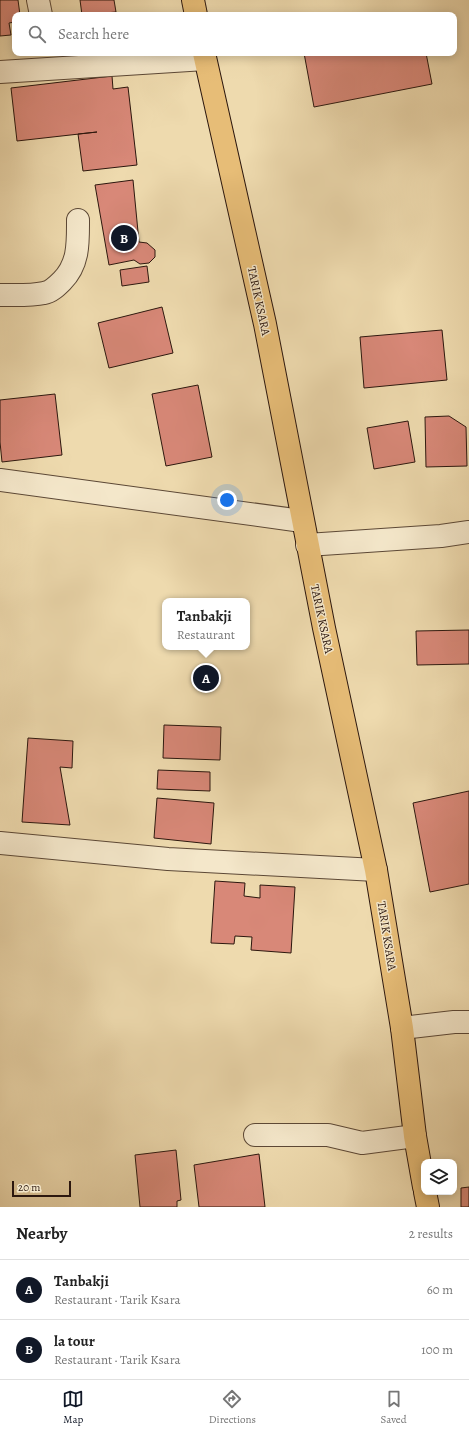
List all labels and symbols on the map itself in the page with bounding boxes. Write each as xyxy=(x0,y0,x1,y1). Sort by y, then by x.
pin: B xyxy=(111,223,137,253)
street label: TARIK KSARA xyxy=(244,265,274,338)
your location xyxy=(217,490,237,510)
street label: TARIK KSARA xyxy=(307,583,337,656)
pin: A xyxy=(193,663,219,693)
street label: TARIK KSARA xyxy=(374,900,401,973)
scale bar xyxy=(12,1179,71,1198)

